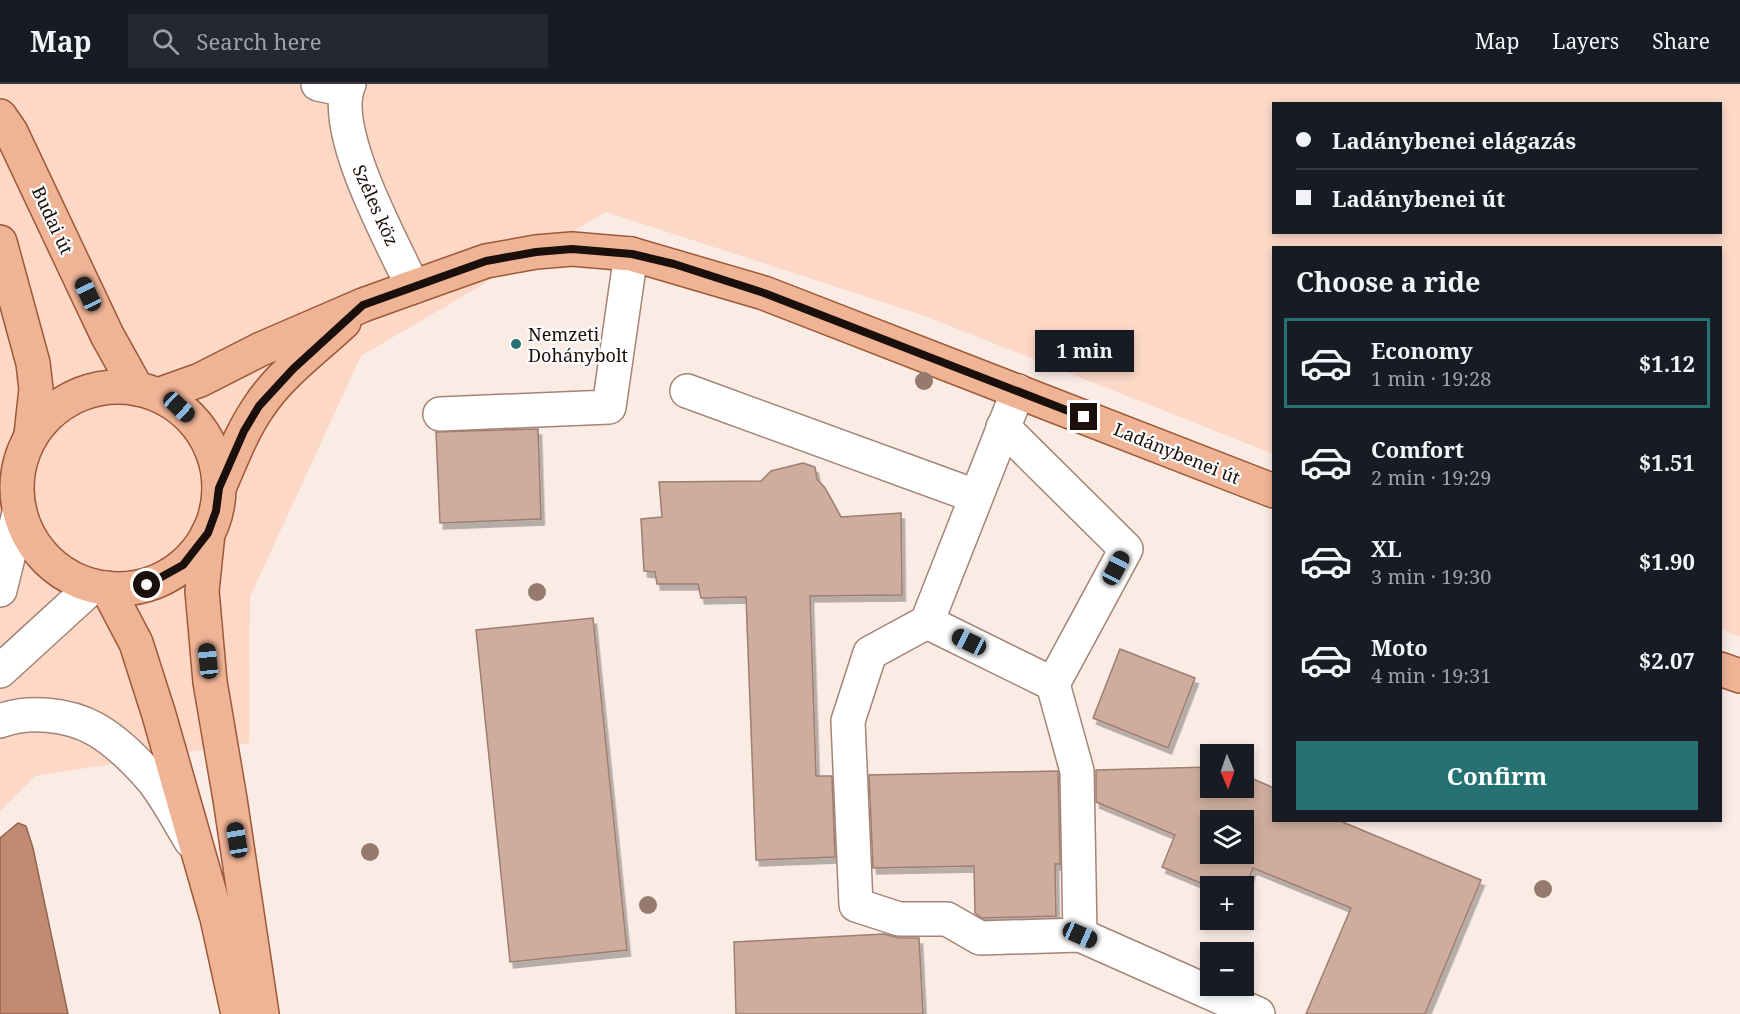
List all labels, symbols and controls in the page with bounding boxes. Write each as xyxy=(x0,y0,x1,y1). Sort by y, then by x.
search box xyxy=(128,14,548,68)
text: Map xyxy=(30,22,92,60)
icon: search xyxy=(149,25,182,58)
text: Search here xyxy=(197,26,321,56)
text: Map xyxy=(1475,27,1519,55)
text: Layers xyxy=(1552,27,1619,55)
text: Share xyxy=(1652,27,1710,55)
text: Ladánybenei elágazás xyxy=(1332,125,1576,155)
street label: Széles köz xyxy=(347,161,405,249)
street label: Budai út xyxy=(27,182,79,258)
text: Ladánybenei út xyxy=(1332,183,1505,213)
text: Choose a ride xyxy=(1296,263,1481,300)
car xyxy=(72,274,104,314)
place label: Nemzeti Dohánybolt xyxy=(528,322,628,367)
callout: 1 min xyxy=(1034,330,1134,372)
text: Economy xyxy=(1371,335,1473,365)
icon: car xyxy=(1299,336,1353,390)
marker: Nemzeti Dohánybolt xyxy=(509,337,523,351)
text: 1 min xyxy=(1056,337,1113,364)
text: $1.12 xyxy=(1639,348,1695,378)
text: 1 min · 19:28 xyxy=(1371,365,1491,392)
car xyxy=(160,388,198,426)
route end xyxy=(1070,403,1097,430)
street label: Ladánybenei út xyxy=(1110,417,1244,489)
text: Comfort xyxy=(1371,434,1464,464)
icon: car xyxy=(1299,435,1353,489)
text: $1.51 xyxy=(1639,447,1695,477)
text: 2 min · 19:29 xyxy=(1371,464,1491,491)
text: XL xyxy=(1371,533,1402,563)
icon: car xyxy=(1299,534,1353,588)
text: $1.90 xyxy=(1639,546,1695,576)
car xyxy=(1100,548,1132,588)
text: 3 min · 19:30 xyxy=(1371,563,1491,590)
route start xyxy=(133,571,160,598)
car xyxy=(949,626,989,658)
text: Moto xyxy=(1371,632,1428,662)
icon: car xyxy=(1299,633,1353,687)
car xyxy=(197,642,219,680)
text: $2.07 xyxy=(1639,645,1695,675)
text: 4 min · 19:31 xyxy=(1371,662,1491,689)
button: Confirm xyxy=(1296,741,1698,810)
north arrow xyxy=(1200,744,1254,798)
map controls xyxy=(1200,744,1254,996)
button: layers xyxy=(1200,810,1254,864)
car xyxy=(225,821,249,859)
button: + xyxy=(1200,876,1254,930)
car xyxy=(1060,919,1100,951)
button: − xyxy=(1200,942,1254,996)

